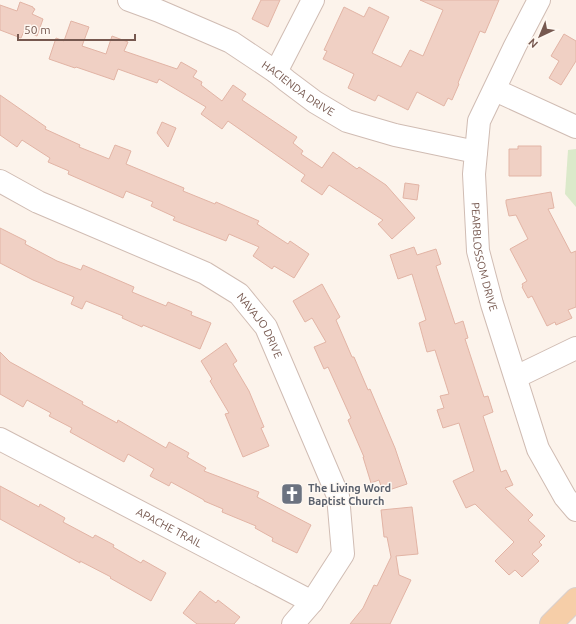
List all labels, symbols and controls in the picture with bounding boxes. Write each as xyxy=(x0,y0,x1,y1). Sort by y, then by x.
scale bar xyxy=(18,16,135,42)
north arrow xyxy=(520,16,560,56)
text: 50 m xyxy=(24,23,51,36)
text: N xyxy=(526,36,540,50)
street label: HACIENDA DRIVE xyxy=(260,58,337,118)
street label: PEARBLOSSOM DRIVE xyxy=(469,202,500,313)
street label: NAVAJO DRIVE xyxy=(235,291,285,360)
church icon: The Living Word Baptist Church xyxy=(279,481,305,507)
place label: The Living Word Baptist Church xyxy=(308,482,391,507)
street label: APACHE TRAIL xyxy=(134,505,204,550)

